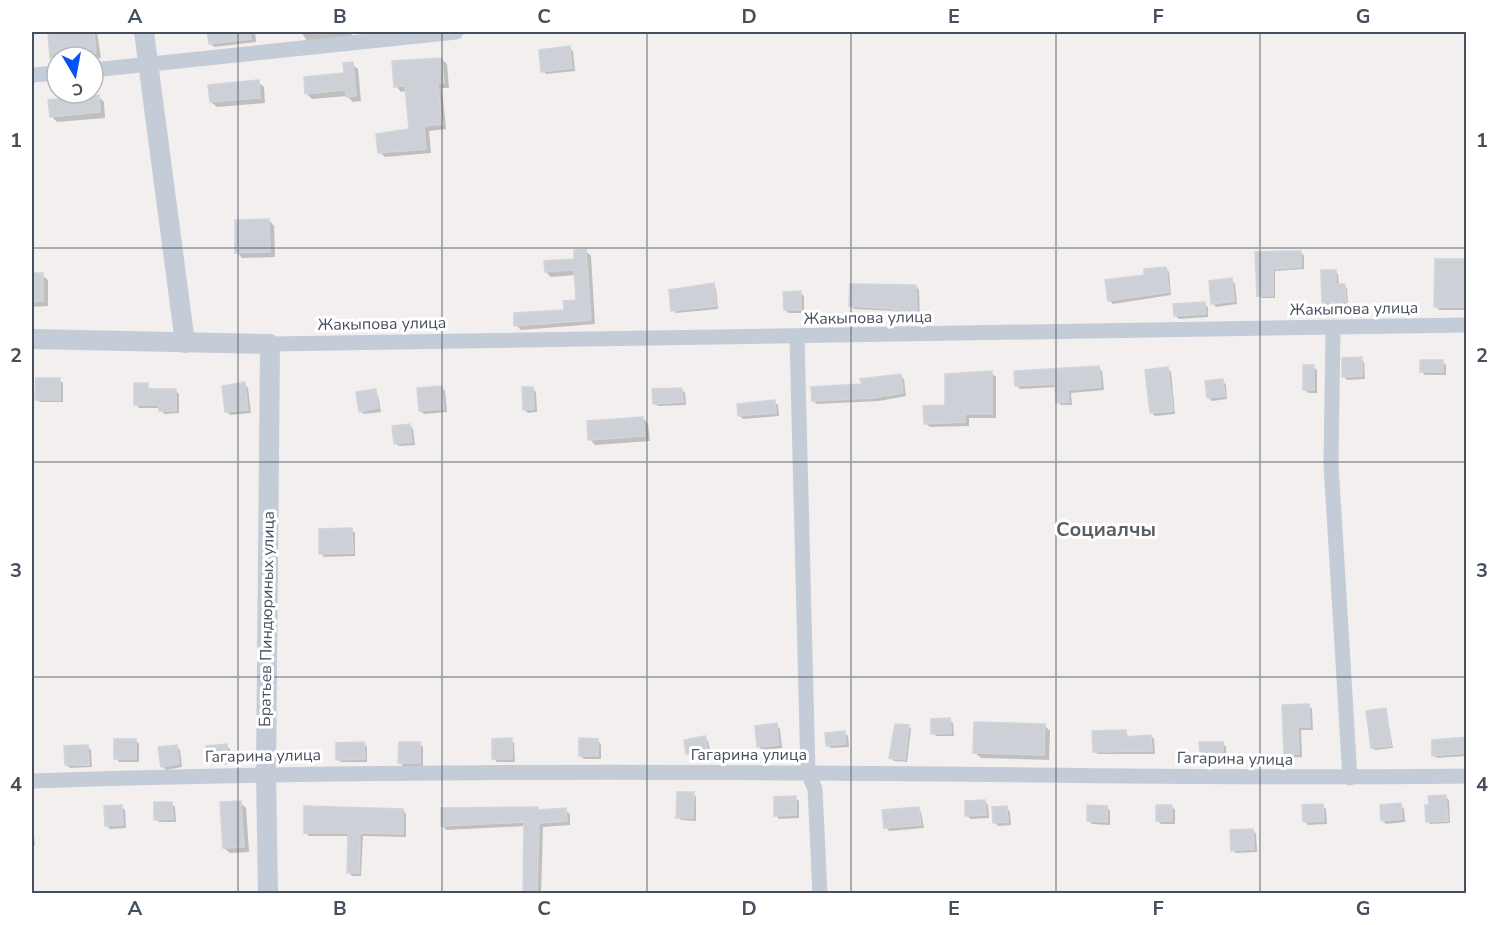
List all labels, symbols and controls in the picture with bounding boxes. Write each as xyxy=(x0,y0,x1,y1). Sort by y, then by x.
text: A xyxy=(128,3,143,30)
text: B xyxy=(333,3,347,30)
text: C xyxy=(537,3,551,30)
text: D xyxy=(741,3,757,30)
text: E xyxy=(948,3,960,30)
text: F xyxy=(1152,3,1164,30)
text: G xyxy=(1356,3,1370,30)
north arrow xyxy=(45,45,105,105)
text: С xyxy=(70,77,85,101)
text: 1 xyxy=(10,127,22,154)
text: 1 xyxy=(1476,127,1488,154)
street label: Жакыпова улица xyxy=(1289,297,1419,321)
street label: Жакыпова улица xyxy=(803,306,933,330)
street label: Жакыпова улица xyxy=(317,312,447,336)
text: 2 xyxy=(10,342,22,369)
text: 2 xyxy=(1476,342,1488,369)
street label: Братьев Пиндюриных улица xyxy=(254,511,280,727)
district label: Социалчы xyxy=(1056,516,1156,543)
text: 3 xyxy=(10,557,22,584)
text: 3 xyxy=(1476,557,1488,584)
street label: Гагарина улица xyxy=(205,744,321,768)
street label: Гагарина улица xyxy=(691,744,807,766)
street label: Гагарина улица xyxy=(1177,747,1293,771)
text: 4 xyxy=(10,771,22,798)
text: 4 xyxy=(1476,771,1488,798)
text: A xyxy=(128,895,143,922)
text: B xyxy=(333,895,347,922)
text: C xyxy=(537,895,551,922)
text: D xyxy=(741,895,757,922)
text: E xyxy=(948,895,960,922)
text: F xyxy=(1152,895,1164,922)
text: G xyxy=(1356,895,1370,922)

